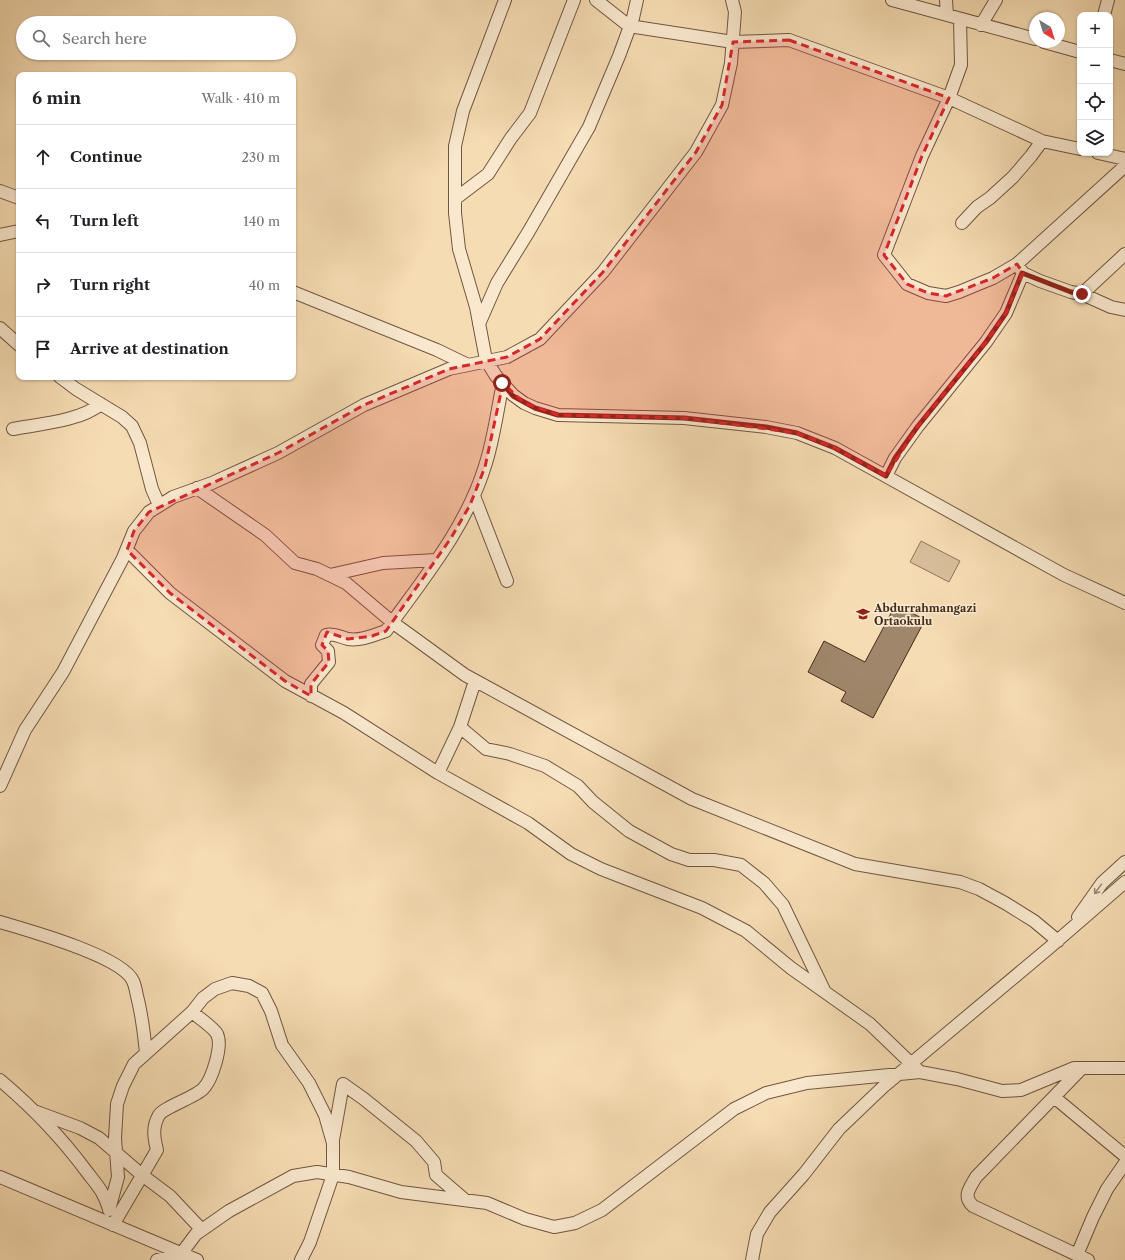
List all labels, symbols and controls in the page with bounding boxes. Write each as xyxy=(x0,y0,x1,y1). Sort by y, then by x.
north arrow xyxy=(1029,12,1065,48)
map controls xyxy=(1077,12,1113,156)
button: + xyxy=(1077,12,1113,48)
search box xyxy=(16,16,296,60)
icon: search xyxy=(30,27,52,49)
text: Search here xyxy=(62,29,147,48)
button: − xyxy=(1077,48,1113,84)
button: locate xyxy=(1077,84,1113,120)
text: 6 min xyxy=(32,88,81,108)
text: Walk · 410 m xyxy=(202,90,280,106)
button: layers xyxy=(1077,120,1113,156)
icon: ahead xyxy=(32,146,54,168)
text: Continue xyxy=(70,147,142,166)
text: 230 m xyxy=(242,149,280,165)
icon: left xyxy=(32,210,54,232)
text: Turn left xyxy=(70,211,139,230)
text: 140 m xyxy=(243,213,280,229)
icon: right xyxy=(32,274,54,296)
text: Turn right xyxy=(70,275,150,294)
text: 40 m xyxy=(249,277,280,293)
route end xyxy=(1073,285,1091,303)
icon: arrive xyxy=(32,338,54,360)
text: Arrive at destination xyxy=(70,339,229,358)
route start xyxy=(493,374,511,392)
place label: Abdurrahmangazi Ortaokulu xyxy=(873,601,977,628)
school or university icon: Abdurrahmangazi Ortaokulu xyxy=(855,606,871,622)
one-way arrow xyxy=(1094,884,1102,895)

